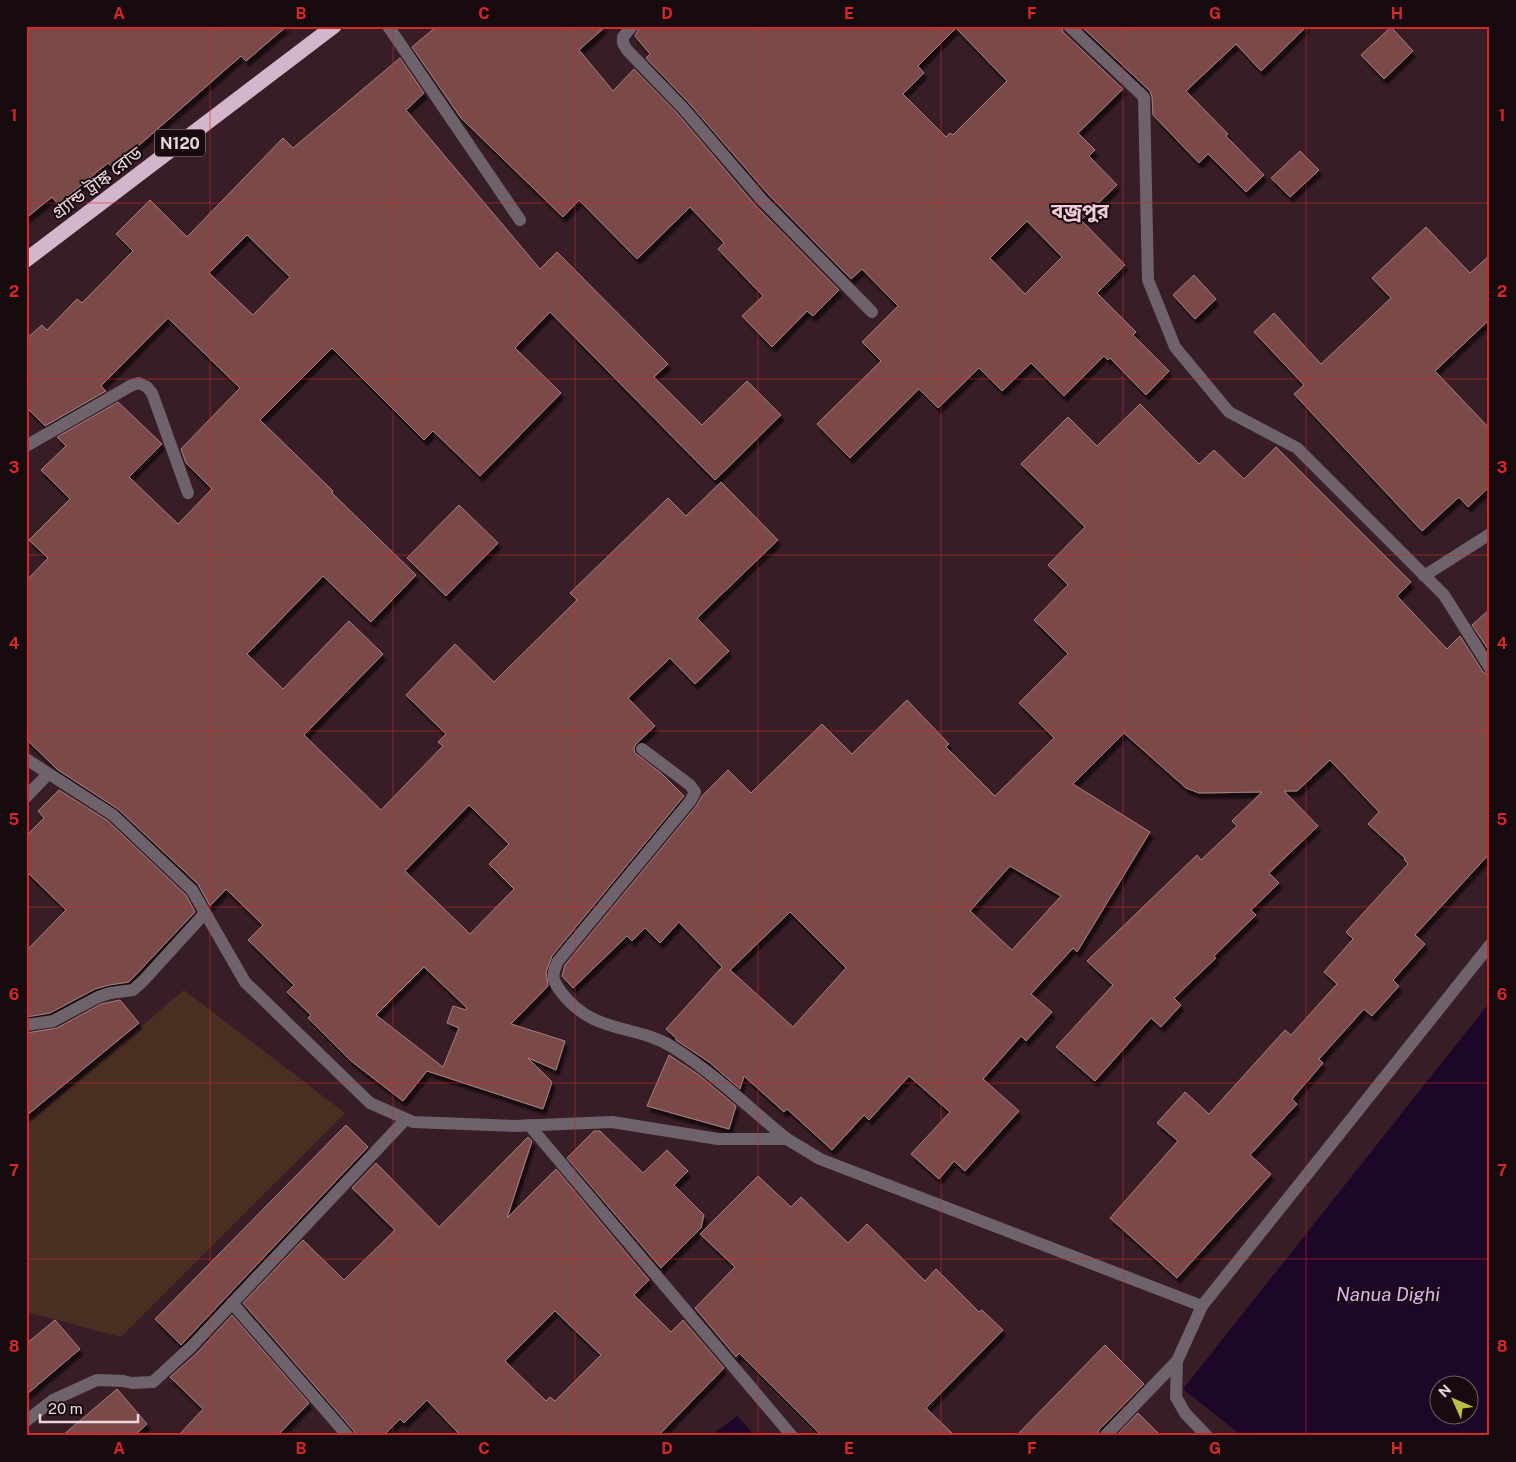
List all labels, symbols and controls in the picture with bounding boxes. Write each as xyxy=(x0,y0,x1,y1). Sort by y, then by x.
text: A xyxy=(113,4,125,23)
text: B xyxy=(296,4,307,23)
text: C xyxy=(478,4,490,23)
text: D xyxy=(661,4,673,23)
text: E xyxy=(844,4,854,23)
text: F xyxy=(1027,4,1037,23)
text: G xyxy=(1209,4,1221,23)
text: H xyxy=(1391,4,1403,23)
text: 1 xyxy=(11,106,17,125)
text: 1 xyxy=(1499,106,1505,125)
road number: N120 xyxy=(155,130,205,156)
street label: গ্র্যান্ড ট্রাঙ্ক রোড xyxy=(48,142,146,223)
district label: বজ্রপুর xyxy=(1050,199,1110,223)
text: 2 xyxy=(9,282,19,301)
text: 2 xyxy=(1497,282,1507,301)
text: 3 xyxy=(9,458,19,477)
text: 3 xyxy=(1497,458,1507,477)
text: 4 xyxy=(9,634,20,653)
text: 4 xyxy=(1497,634,1508,653)
text: 5 xyxy=(9,810,20,829)
text: 5 xyxy=(1497,810,1508,829)
text: 6 xyxy=(9,985,19,1004)
text: 6 xyxy=(1497,985,1507,1004)
text: 7 xyxy=(9,1161,19,1180)
text: 7 xyxy=(1497,1161,1507,1180)
water label: Nanua Dighi xyxy=(1336,1283,1440,1305)
text: 8 xyxy=(9,1337,20,1356)
text: 8 xyxy=(1497,1337,1508,1356)
north arrow xyxy=(1428,1374,1478,1424)
text: N xyxy=(1435,1381,1454,1400)
scale bar xyxy=(40,1392,138,1424)
text: 20 m xyxy=(48,1400,83,1417)
text: A xyxy=(113,1439,125,1458)
text: B xyxy=(296,1439,307,1458)
text: C xyxy=(478,1439,490,1458)
text: D xyxy=(661,1439,673,1458)
text: E xyxy=(844,1439,854,1458)
text: F xyxy=(1027,1439,1037,1458)
text: G xyxy=(1209,1439,1221,1458)
text: H xyxy=(1391,1439,1403,1458)

